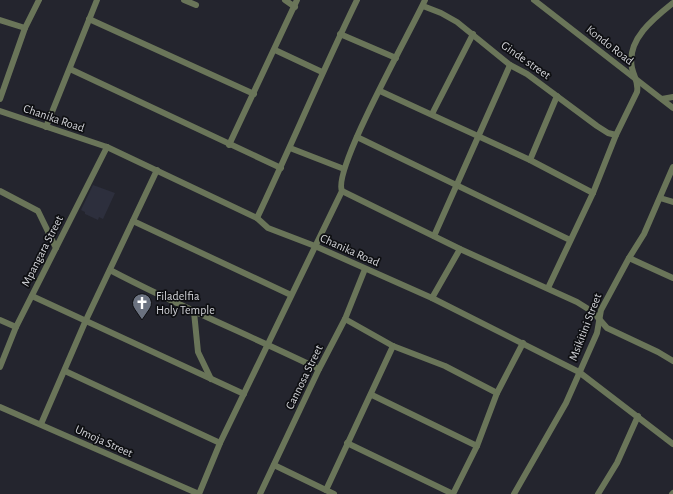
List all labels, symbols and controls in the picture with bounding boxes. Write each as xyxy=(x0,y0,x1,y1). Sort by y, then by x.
street label: Kondo Road xyxy=(584,23,636,67)
street label: Ginde street xyxy=(499,39,553,81)
street label: Chanika Road xyxy=(22,102,86,134)
street label: Mpangara Street xyxy=(19,213,65,288)
street label: Chanika Road xyxy=(318,232,382,268)
place label: Filadelfia Holy Temple xyxy=(156,290,215,317)
street label: Msikitini Street xyxy=(567,291,603,362)
church icon: Filadelfia Holy Temple xyxy=(131,292,153,320)
street label: Cannosa Street xyxy=(283,343,325,411)
street label: Umoja Street xyxy=(73,423,135,460)

